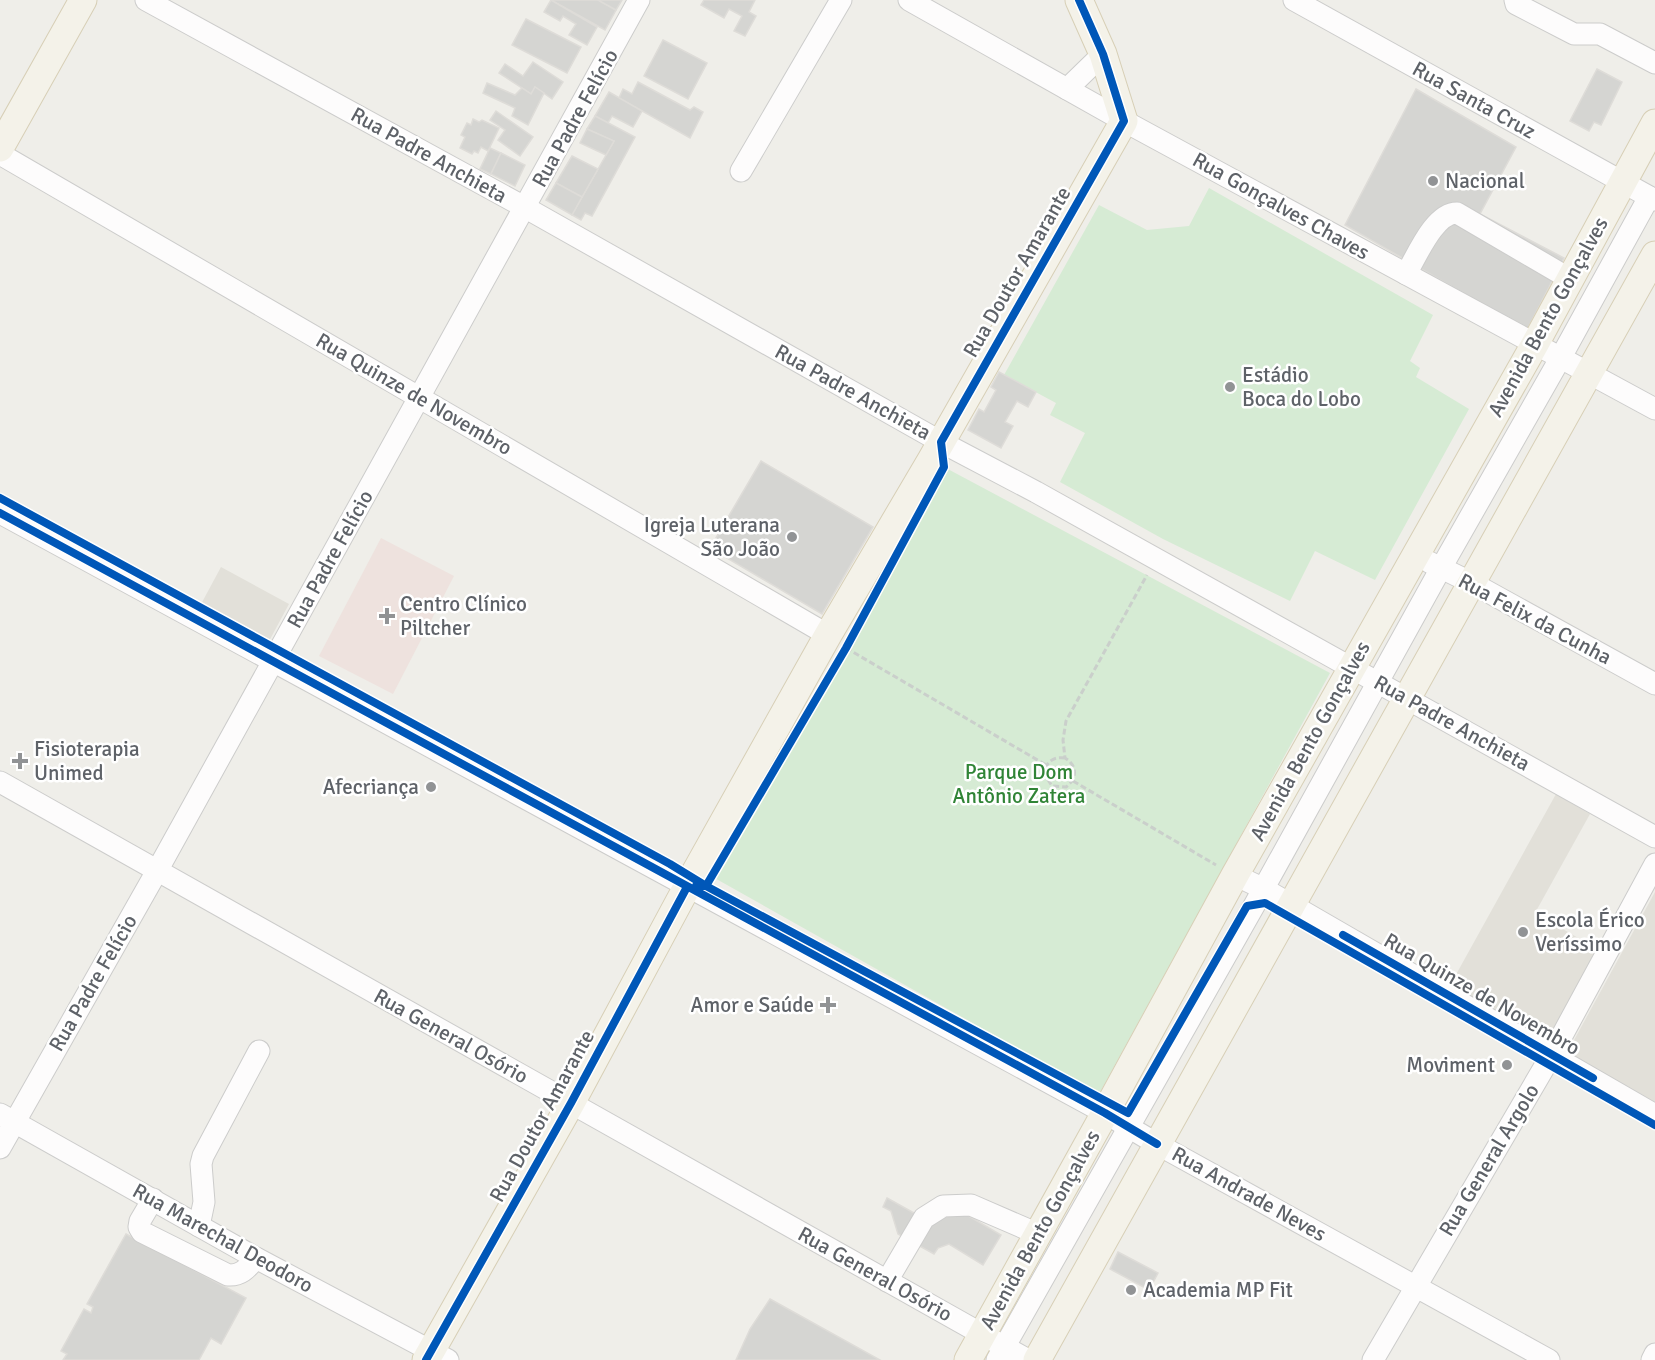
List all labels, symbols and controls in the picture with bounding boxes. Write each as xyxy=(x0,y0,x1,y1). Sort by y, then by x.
street label: Rua Padre Felício xyxy=(526,44,624,192)
street label: Rua Santa Cruz xyxy=(1408,56,1540,144)
street label: Rua Padre Anchieta xyxy=(346,101,512,209)
street label: Rua Gonçalves Chaves xyxy=(1188,147,1374,265)
place label: Nacional xyxy=(1445,168,1525,194)
marker: Nacional xyxy=(1426,174,1440,188)
street label: Rua Doutor Amarante xyxy=(958,182,1076,362)
street label: Avenida Bento Gonçalves xyxy=(1482,212,1614,422)
street label: Rua Quinze de Novembro xyxy=(311,327,517,461)
street label: Rua Padre Anchieta xyxy=(770,338,936,446)
place label: Estádio Boca do Lobo xyxy=(1242,362,1361,412)
marker: Estádio Boca do Lobo xyxy=(1223,380,1237,394)
street label: Rua Padre Felício xyxy=(281,485,379,633)
place label: Igreja Luterana São João xyxy=(644,512,780,562)
marker: Igreja Luterana São João xyxy=(785,530,799,544)
street label: Rua Felix da Cunha xyxy=(1454,568,1616,670)
place label: Centro Clínico Piltcher xyxy=(400,591,527,641)
marker: Centro Clínico Piltcher xyxy=(378,607,396,625)
street label: Avenida Bento Gonçalves xyxy=(1244,636,1376,846)
street label: Rua Padre Anchieta xyxy=(1369,669,1535,777)
place label: Fisioterapia Unimed xyxy=(34,736,140,786)
marker: Fisioterapia Unimed xyxy=(11,752,29,770)
park label: Parque Dom Antônio Zatera xyxy=(953,759,1085,809)
place label: Afecriança xyxy=(323,774,419,800)
marker: Afecriança xyxy=(424,780,438,794)
place label: Escola Érico Veríssimo xyxy=(1535,907,1645,957)
street label: Rua Padre Felício xyxy=(43,910,143,1056)
marker: Escola Érico Veríssimo xyxy=(1516,925,1530,939)
street label: Rua Quinze de Novembro xyxy=(1379,927,1585,1061)
street label: Rua General Osório xyxy=(369,983,533,1089)
place label: Amor e Saúde xyxy=(691,992,814,1018)
marker: Amor e Saúde xyxy=(819,996,837,1014)
street label: Rua Doutor Amarante xyxy=(484,1025,600,1207)
place label: Moviment xyxy=(1406,1052,1495,1078)
marker: Moviment xyxy=(1500,1058,1514,1072)
street label: Rua General Argolo xyxy=(1433,1079,1545,1241)
street label: Avenida Bento Gonçalves xyxy=(974,1125,1106,1335)
street label: Rua Andrade Neves xyxy=(1167,1141,1331,1247)
street label: Rua Marechal Deodoro xyxy=(128,1178,318,1298)
street label: Rua General Osório xyxy=(793,1221,957,1327)
place label: Academia MP Fit xyxy=(1143,1277,1293,1303)
marker: Academia MP Fit xyxy=(1124,1283,1138,1297)

